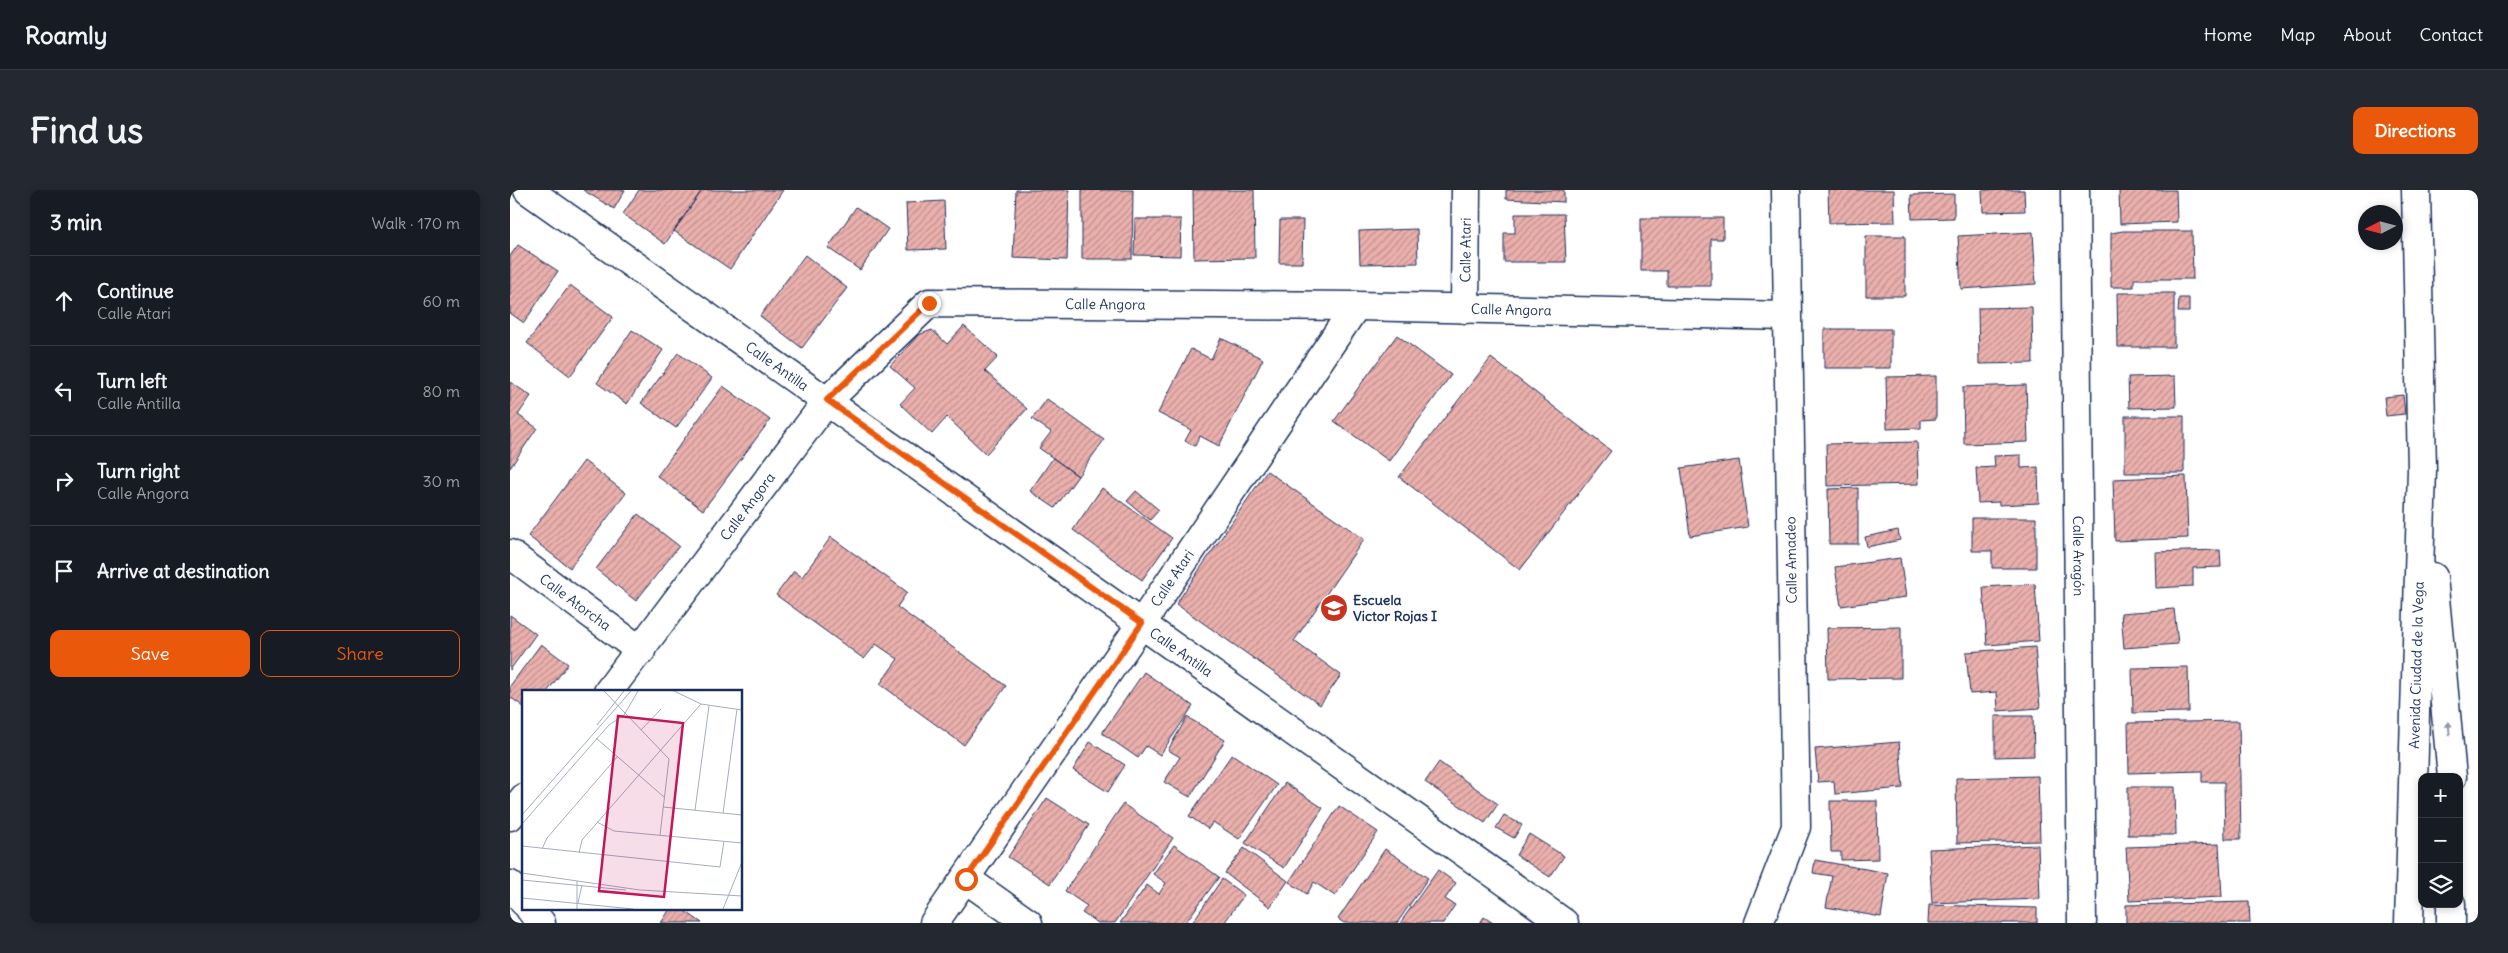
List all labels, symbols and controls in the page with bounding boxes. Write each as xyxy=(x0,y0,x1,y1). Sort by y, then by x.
text: Roamly xyxy=(25,20,107,50)
text: Home xyxy=(2204,23,2252,46)
text: Map xyxy=(2280,23,2315,46)
text: About xyxy=(2343,23,2391,46)
text: Contact xyxy=(2419,23,2483,46)
button: Directions xyxy=(2353,107,2478,154)
text: Find us xyxy=(30,108,143,152)
north arrow xyxy=(2358,205,2403,250)
text: 3 min xyxy=(50,209,102,236)
text: Walk · 170 m xyxy=(371,213,460,233)
street label: Calle Atari xyxy=(1456,218,1475,282)
text: Continue xyxy=(97,279,174,303)
icon: ahead xyxy=(50,287,78,315)
text: 60 m xyxy=(422,291,460,311)
route end xyxy=(918,292,941,315)
street label: Calle Angora xyxy=(1065,295,1146,314)
street label: Calle Angora xyxy=(1471,300,1552,320)
text: Calle Atari xyxy=(97,303,171,323)
street label: Calle Antilla xyxy=(742,338,812,395)
text: Turn left xyxy=(97,369,167,393)
icon: left xyxy=(50,377,78,405)
text: 80 m xyxy=(422,381,460,401)
text: Calle Antilla xyxy=(97,393,181,413)
text: Turn right xyxy=(97,459,180,483)
icon: right xyxy=(50,467,78,495)
street label: Calle Angora xyxy=(716,469,779,544)
text: 30 m xyxy=(423,471,460,491)
text: Calle Angora xyxy=(97,483,189,503)
street label: Calle Amadeo xyxy=(1781,516,1801,604)
street label: Calle Aragón xyxy=(2069,516,2088,596)
street label: Calle Atari xyxy=(1147,546,1198,610)
icon: arrive xyxy=(50,557,78,585)
text: Arrive at destination xyxy=(97,559,270,583)
street label: Calle Atorcha xyxy=(536,570,614,635)
street label: Avenida Ciudad de la Vega xyxy=(2405,581,2428,749)
place label: Escuela Victor Rojas I xyxy=(1353,591,1437,625)
school or university icon: Escuela Victor Rojas I xyxy=(1319,593,1349,623)
street label: Calle Antilla xyxy=(1146,624,1216,681)
button: Save xyxy=(50,630,250,677)
button: Share xyxy=(260,630,460,677)
inset map xyxy=(522,690,742,910)
one-way arrow xyxy=(2445,720,2453,736)
map controls xyxy=(2418,773,2463,908)
button: + xyxy=(2418,773,2463,818)
button: − xyxy=(2418,818,2463,863)
button: layers xyxy=(2418,863,2463,908)
route start xyxy=(955,868,978,891)

